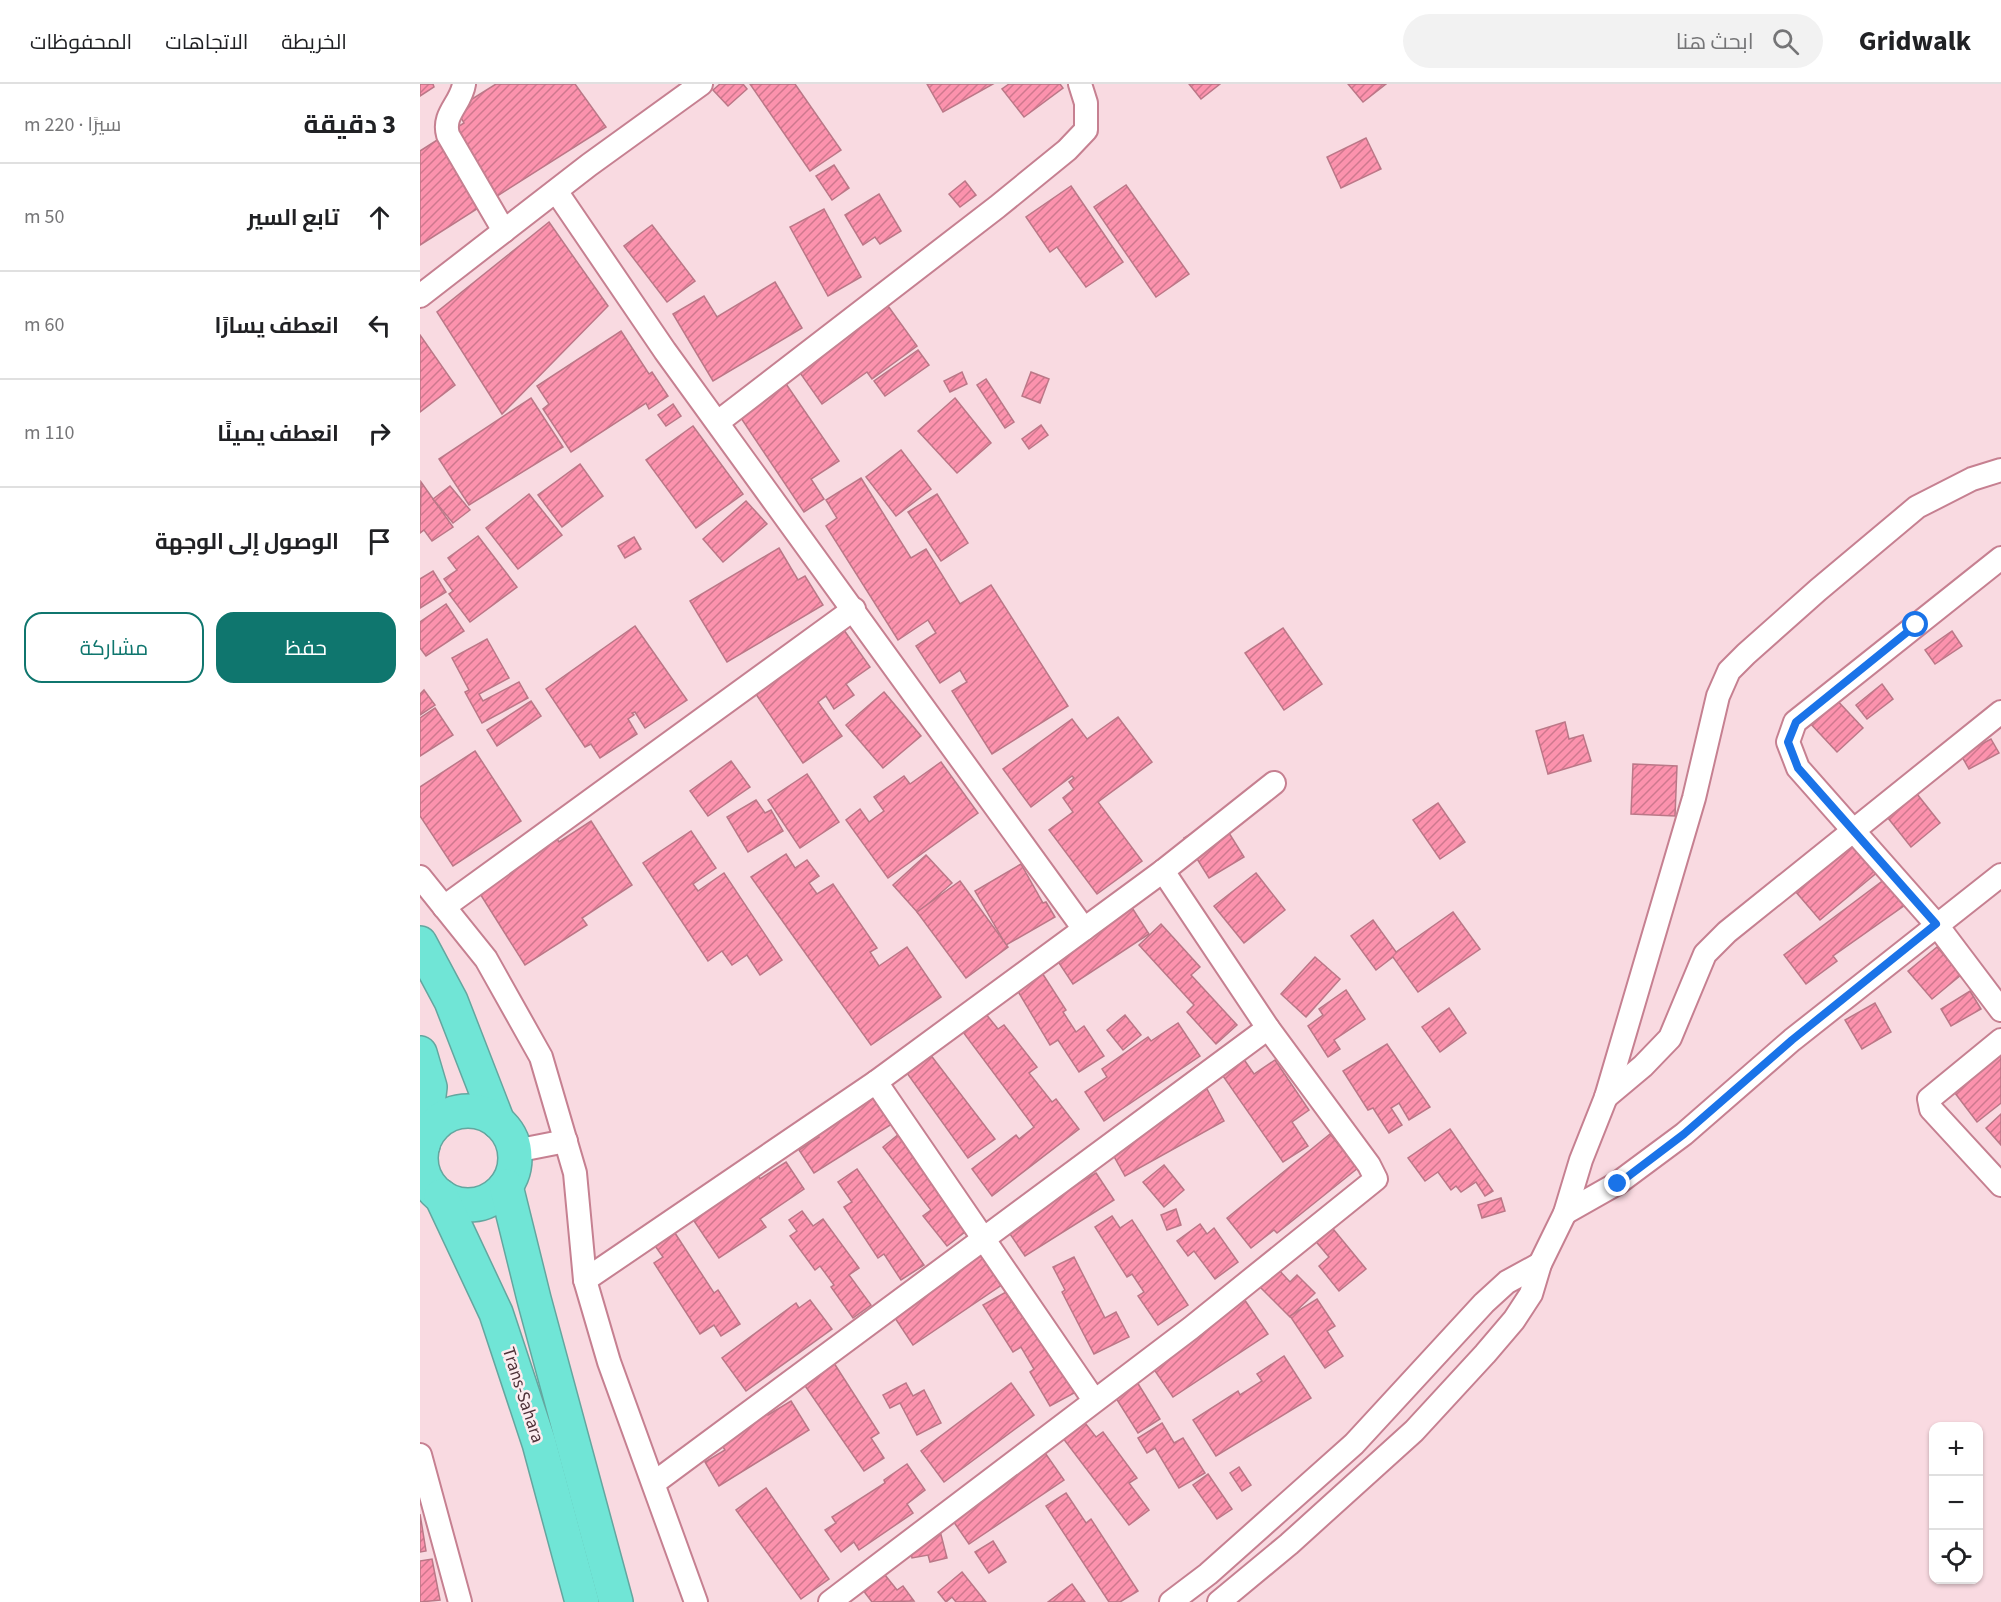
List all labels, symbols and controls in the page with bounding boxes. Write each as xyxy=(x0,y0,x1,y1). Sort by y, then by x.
search box xyxy=(1403,14,1823,68)
text: Gridwalk xyxy=(1859,21,1971,61)
icon: search xyxy=(1769,25,1802,58)
text: ابحث هنا xyxy=(1676,26,1754,58)
text: المحفوظات xyxy=(30,27,132,57)
text: الاتجاهات xyxy=(165,27,248,57)
text: الخريطة xyxy=(281,27,347,57)
text: 3 دقيقة xyxy=(304,106,396,143)
text: سيرًا · 220 m xyxy=(24,111,121,139)
icon: ahead xyxy=(363,201,396,234)
text: تابع السير xyxy=(247,202,339,234)
text: 50 m xyxy=(24,203,64,231)
icon: left xyxy=(363,309,396,342)
text: انعطف يسارًا xyxy=(215,310,339,342)
text: 60 m xyxy=(24,311,64,339)
icon: right xyxy=(363,417,396,450)
text: انعطف يمينًا xyxy=(217,418,339,450)
text: 110 m xyxy=(24,419,74,447)
icon: arrive xyxy=(363,525,396,558)
text: الوصول إلى الوجهة xyxy=(155,526,339,558)
route start xyxy=(1902,611,1928,637)
button: مشاركة xyxy=(24,612,204,683)
button: حفظ xyxy=(216,612,396,683)
route end xyxy=(1604,1170,1630,1196)
street label: Trans-Sahara xyxy=(496,1344,550,1446)
map controls xyxy=(1929,1422,1983,1584)
button: + xyxy=(1929,1422,1983,1476)
button: − xyxy=(1929,1476,1983,1530)
button: locate xyxy=(1929,1530,1983,1584)

